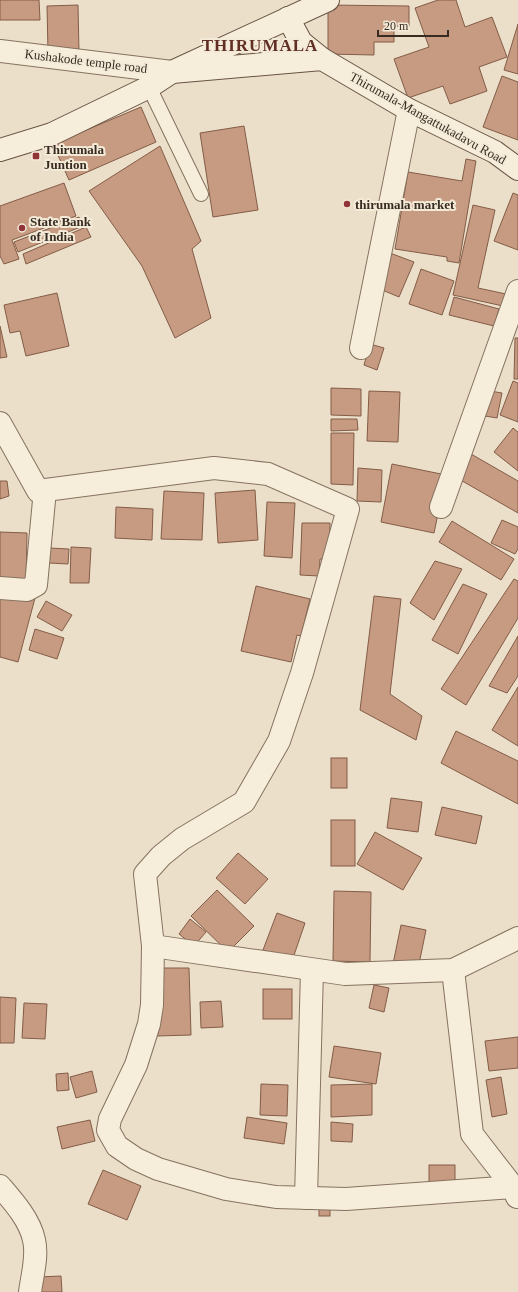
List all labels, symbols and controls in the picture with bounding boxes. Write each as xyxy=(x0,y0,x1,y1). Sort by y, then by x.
scale bar xyxy=(378,12,448,38)
text: 20 m xyxy=(384,19,409,33)
district label: THIRUMALA xyxy=(202,36,318,55)
street label: Kushakode temple road xyxy=(24,46,149,76)
street label: Thirumala-Mangattukadavu Road xyxy=(347,69,509,168)
place label: Thirumala Juntion xyxy=(44,142,104,172)
marker: Thirumala Juntion xyxy=(31,151,41,161)
place label: thirumala market xyxy=(355,197,455,212)
marker: thirumala market xyxy=(342,199,352,209)
place label: State Bank of India xyxy=(30,214,92,244)
marker: State Bank of India xyxy=(17,223,27,233)

